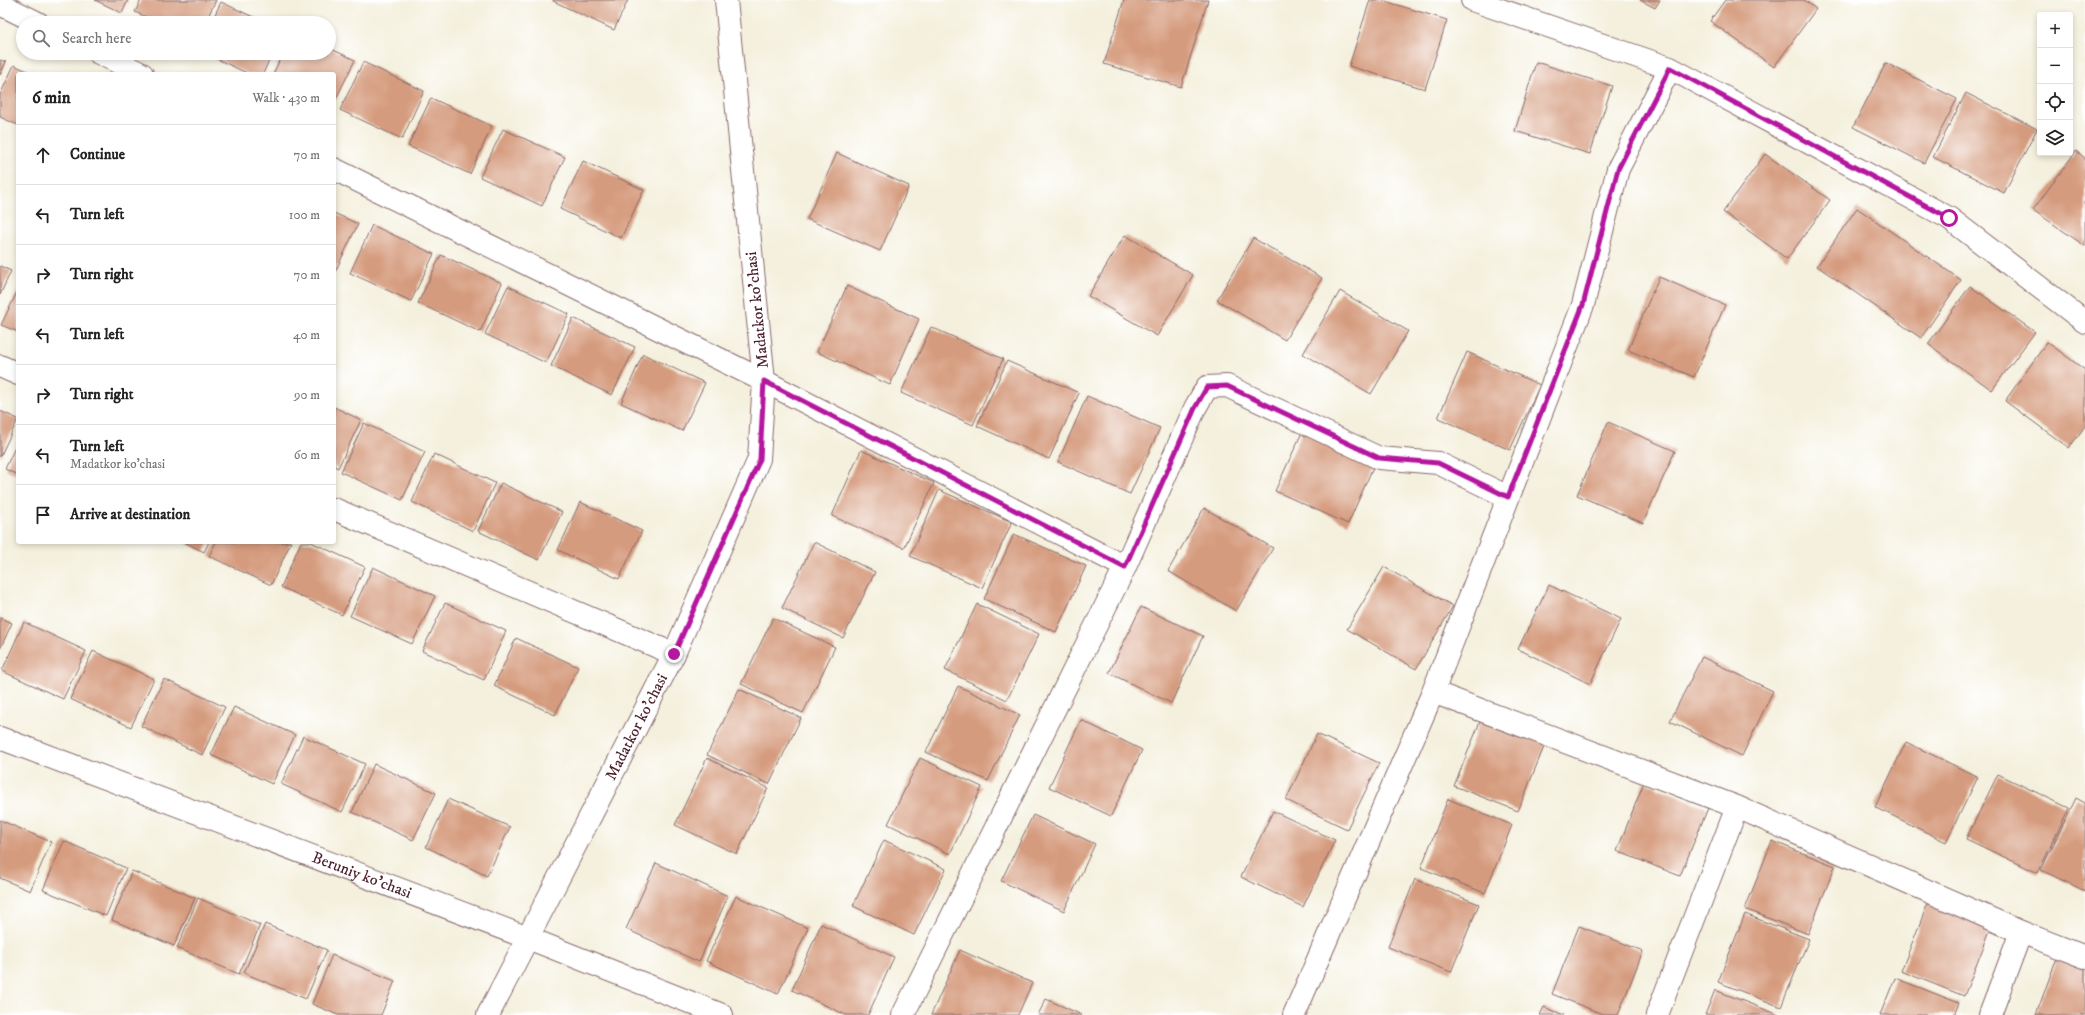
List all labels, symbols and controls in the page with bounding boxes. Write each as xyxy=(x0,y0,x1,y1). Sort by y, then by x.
map controls xyxy=(2037,12,2073,156)
button: + xyxy=(2037,12,2073,48)
search box xyxy=(16,16,336,60)
icon: search xyxy=(30,27,52,49)
text: Search here xyxy=(62,29,131,48)
button: − xyxy=(2037,48,2073,84)
button: locate xyxy=(2037,84,2073,120)
text: 6 min xyxy=(32,87,71,109)
text: Walk · 430 m xyxy=(252,90,320,106)
button: layers xyxy=(2037,120,2073,156)
icon: ahead xyxy=(32,144,54,166)
text: Continue xyxy=(70,145,125,164)
text: 70 m xyxy=(294,147,320,163)
icon: left xyxy=(32,204,54,226)
text: Turn left xyxy=(70,205,124,224)
text: 100 m xyxy=(289,207,320,223)
route start xyxy=(1940,209,1958,227)
street label: Madatkor ko'chasi xyxy=(741,251,773,369)
icon: right xyxy=(32,264,54,286)
text: Turn right xyxy=(70,265,133,284)
text: 70 m xyxy=(294,267,320,283)
icon: left xyxy=(32,324,54,346)
text: Turn left xyxy=(70,325,124,344)
text: 40 m xyxy=(293,327,320,343)
icon: right xyxy=(32,384,54,406)
text: Turn right xyxy=(70,385,133,404)
text: 90 m xyxy=(294,387,320,403)
text: Turn left xyxy=(70,437,124,456)
icon: left xyxy=(32,444,54,466)
text: 60 m xyxy=(294,447,320,463)
text: Madatkor ko'chasi xyxy=(70,456,165,472)
icon: arrive xyxy=(32,504,54,526)
text: Arrive at destination xyxy=(70,505,190,524)
route end xyxy=(665,645,683,663)
street label: Madatkor ko'chasi xyxy=(601,670,672,784)
street label: Beruniy ko'chasi xyxy=(309,847,414,903)

